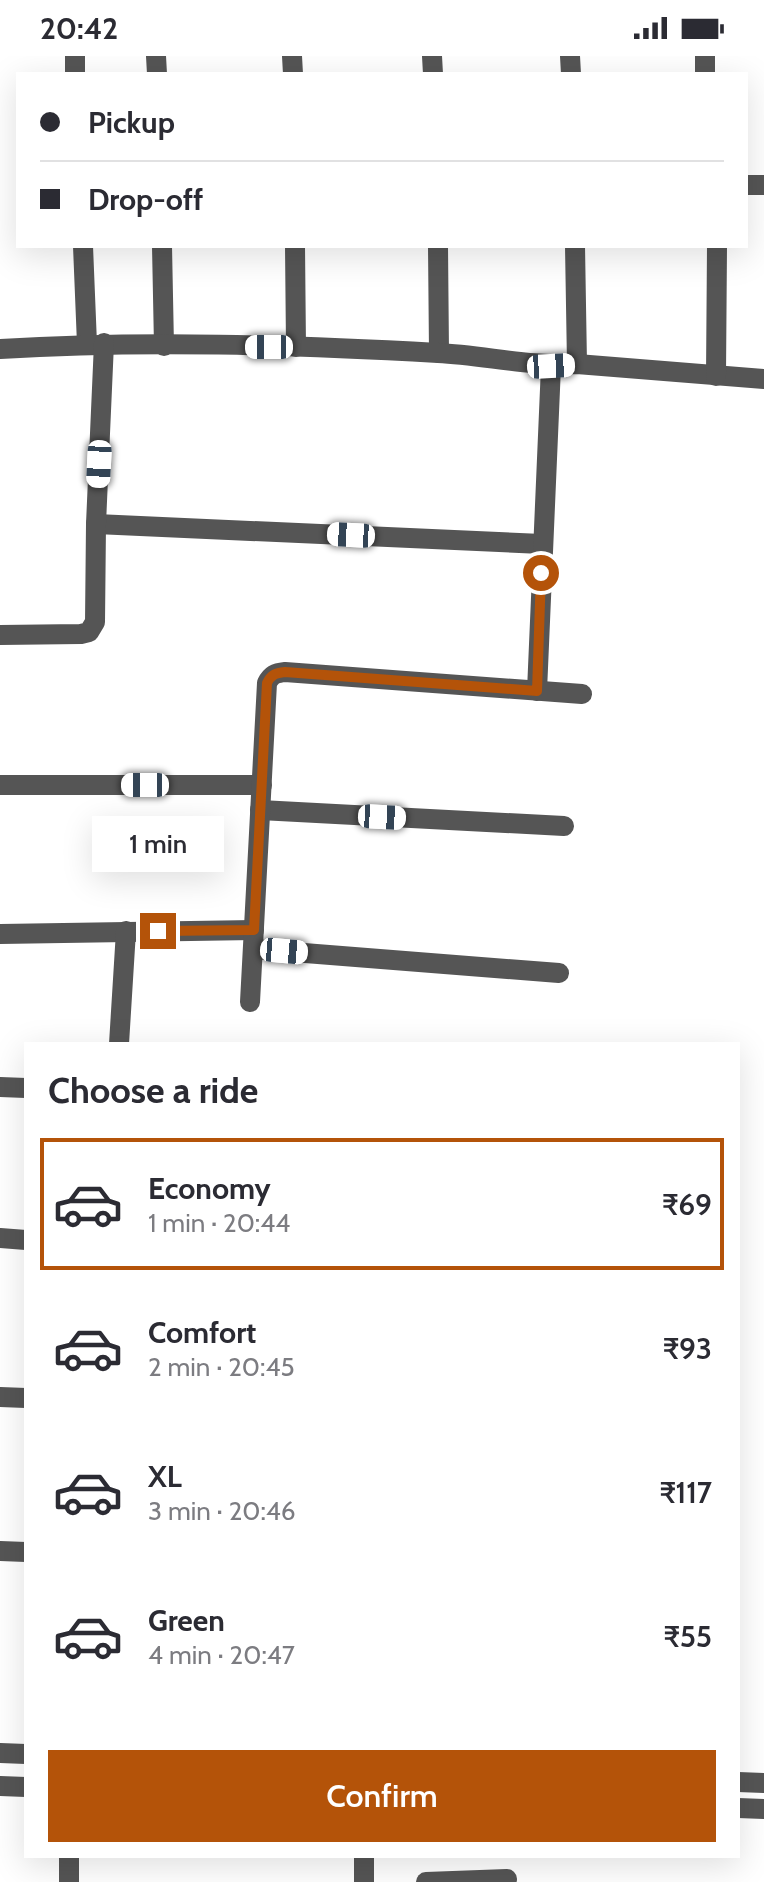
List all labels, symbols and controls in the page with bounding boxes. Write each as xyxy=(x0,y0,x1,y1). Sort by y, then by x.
text: 20:42 xyxy=(40,10,118,47)
text: Pickup xyxy=(88,104,175,141)
text: Drop-off xyxy=(88,181,203,218)
car xyxy=(245,335,293,359)
car xyxy=(526,353,576,379)
car xyxy=(86,439,112,489)
car xyxy=(326,522,376,548)
route start xyxy=(523,555,559,591)
car xyxy=(121,773,169,797)
car xyxy=(357,804,407,830)
callout: 1 min xyxy=(92,815,224,871)
text: 1 min xyxy=(129,828,187,860)
route end xyxy=(140,913,176,949)
car xyxy=(259,937,309,965)
text: Choose a ride xyxy=(48,1068,258,1112)
icon: car xyxy=(52,1168,124,1240)
text: Economy xyxy=(148,1170,271,1207)
text: ₹69 xyxy=(662,1186,712,1223)
text: 1 min · 20:44 xyxy=(148,1207,290,1239)
icon: car xyxy=(52,1312,124,1384)
text: Comfort xyxy=(148,1314,256,1351)
text: ₹93 xyxy=(663,1330,712,1367)
text: 2 min · 20:45 xyxy=(148,1351,294,1383)
icon: car xyxy=(52,1456,124,1528)
text: XL xyxy=(148,1458,182,1495)
text: ₹117 xyxy=(659,1474,712,1511)
text: 3 min · 20:46 xyxy=(148,1495,296,1527)
icon: car xyxy=(52,1600,124,1672)
text: Green xyxy=(148,1602,225,1639)
text: ₹55 xyxy=(664,1618,712,1655)
text: 4 min · 20:47 xyxy=(148,1639,295,1671)
button: Confirm xyxy=(48,1750,716,1842)

